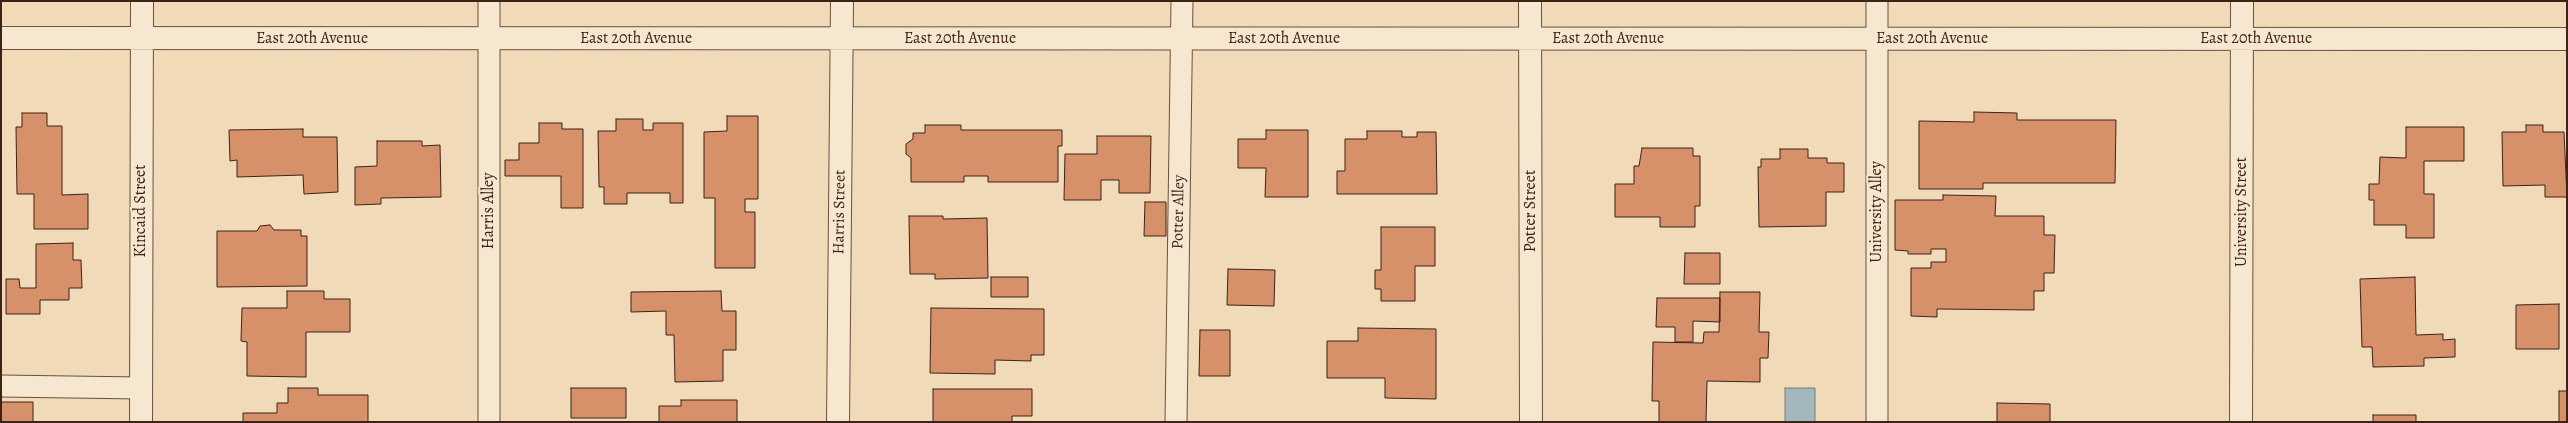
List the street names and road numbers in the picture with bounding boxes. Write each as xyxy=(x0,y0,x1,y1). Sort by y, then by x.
street label: East 20th Avenue xyxy=(256,29,368,49)
street label: East 20th Avenue xyxy=(580,29,692,49)
street label: East 20th Avenue xyxy=(904,29,1016,49)
street label: East 20th Avenue xyxy=(1228,29,1340,49)
street label: East 20th Avenue xyxy=(1552,29,1664,49)
street label: East 20th Avenue xyxy=(1876,29,1988,49)
street label: East 20th Avenue xyxy=(2200,29,2312,49)
street label: University Street xyxy=(2232,157,2252,267)
street label: University Alley xyxy=(1867,161,1887,263)
street label: Kincaid Street xyxy=(131,164,151,258)
street label: Harris Street xyxy=(830,169,850,255)
street label: Potter Street xyxy=(1521,170,1541,252)
street label: Harris Alley xyxy=(479,173,499,249)
street label: Potter Alley xyxy=(1169,175,1189,249)

